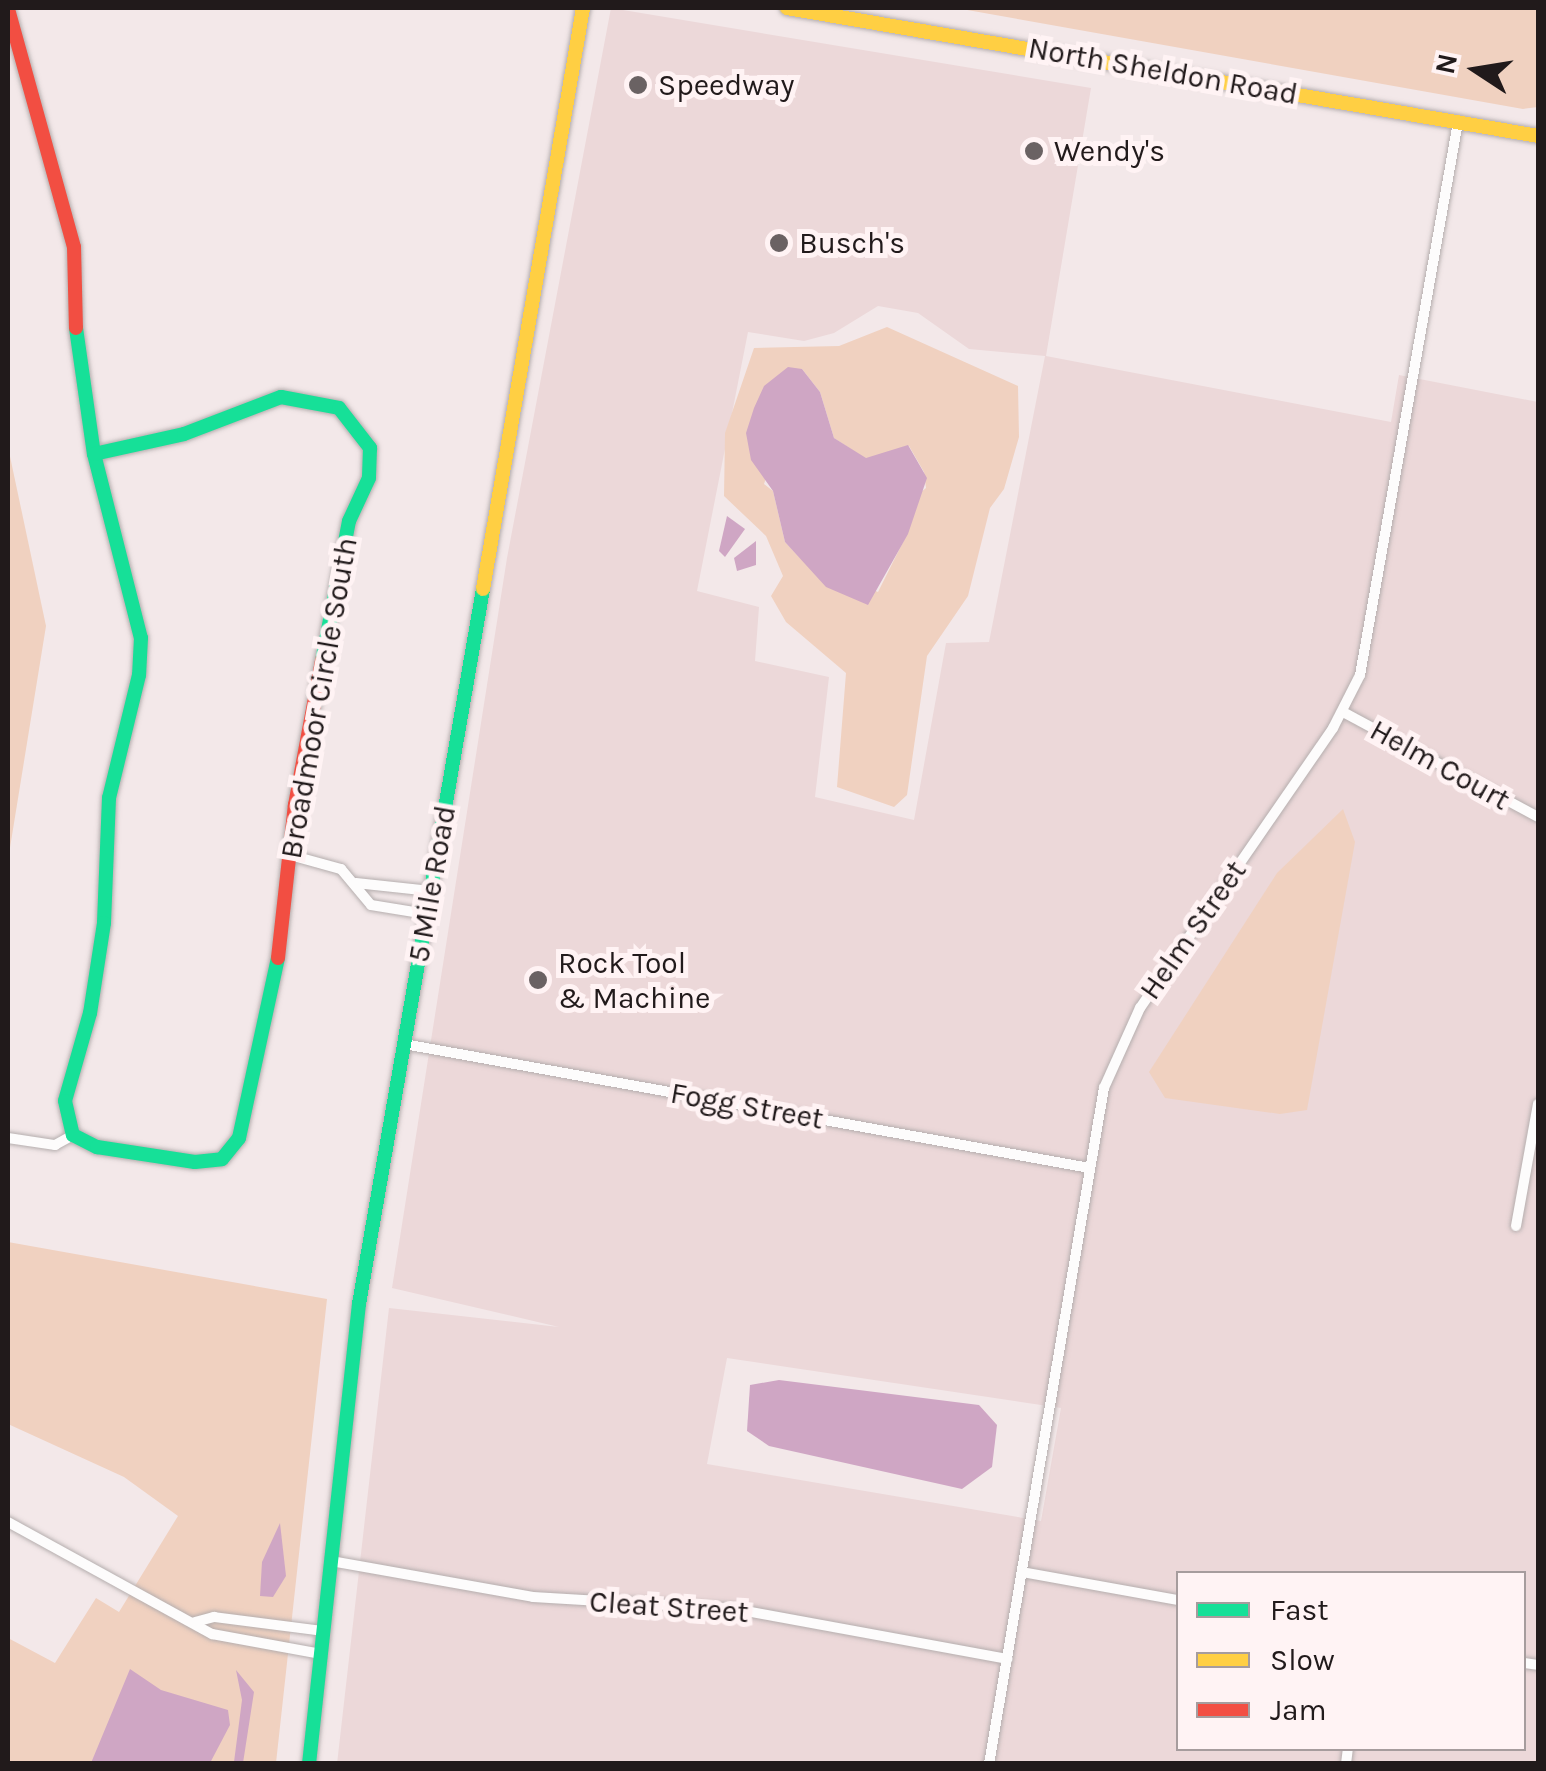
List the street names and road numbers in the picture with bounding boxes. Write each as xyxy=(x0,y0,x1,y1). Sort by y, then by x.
street label: North Sheldon Road xyxy=(1026,30,1300,112)
street label: Broadmoor Circle South xyxy=(273,535,365,861)
street label: Helm Court xyxy=(1364,712,1516,818)
street label: 5 Mile Road xyxy=(401,803,463,965)
street label: Helm Street xyxy=(1132,854,1254,1006)
street label: Fogg Street xyxy=(668,1075,826,1137)
street label: Cleat Street xyxy=(588,1583,750,1631)

